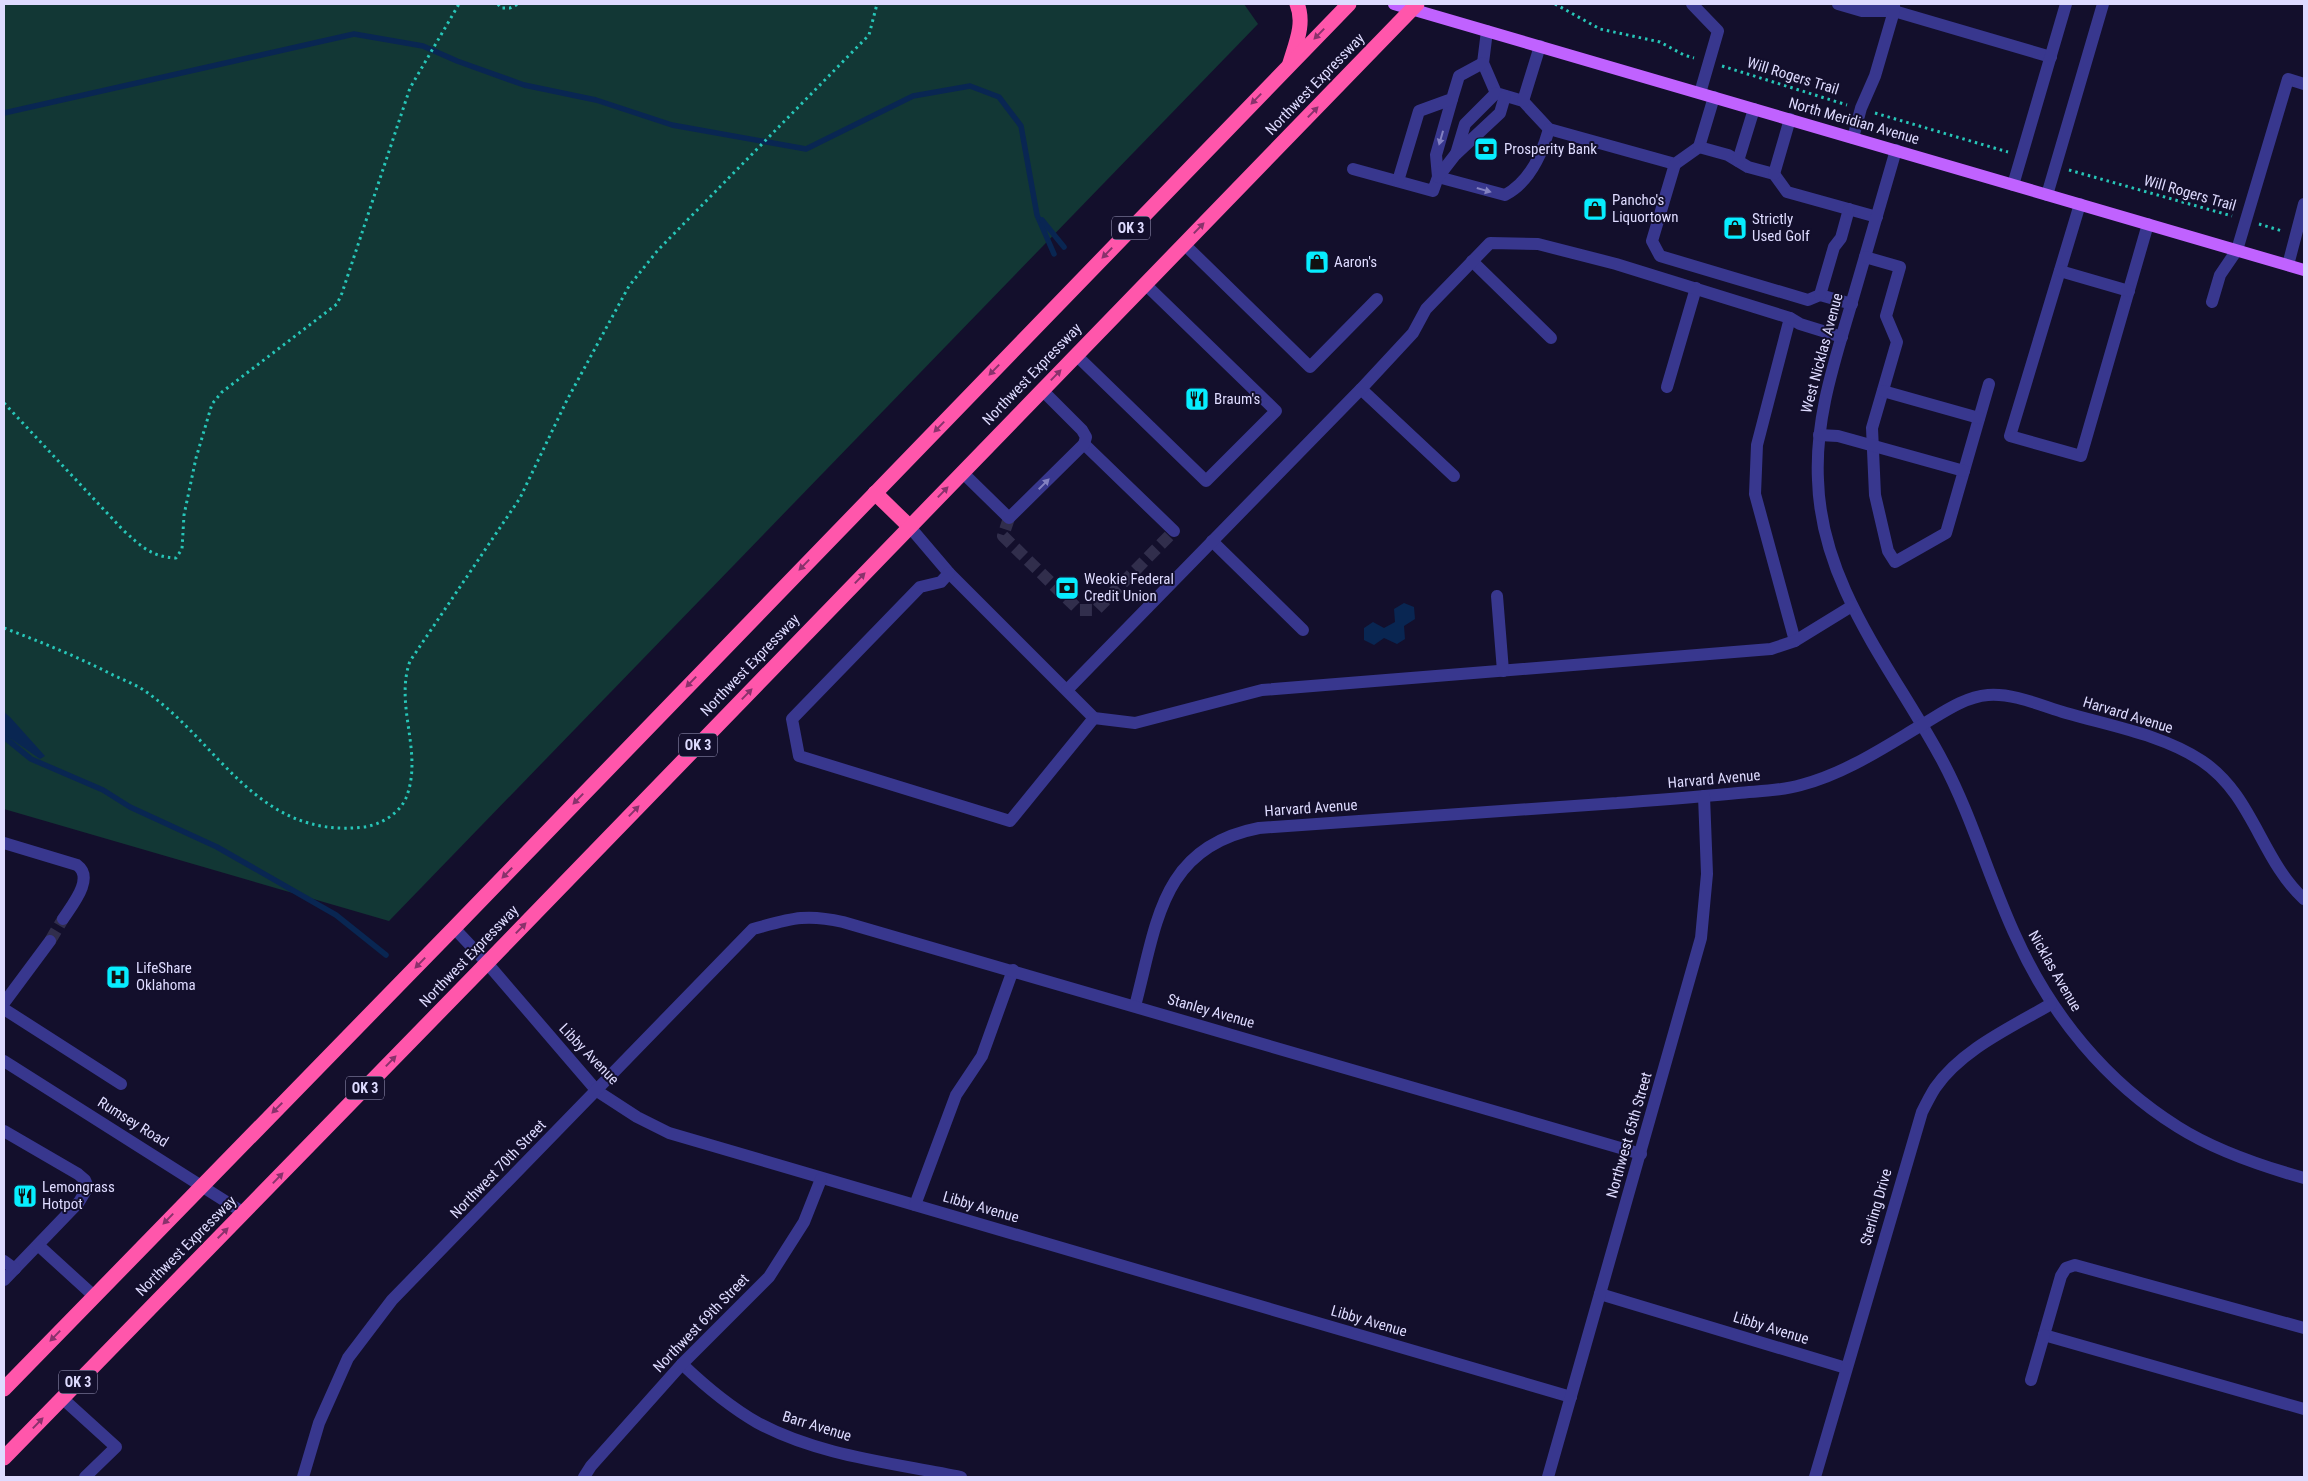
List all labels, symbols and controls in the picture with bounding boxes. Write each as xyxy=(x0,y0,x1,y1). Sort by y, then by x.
one-way arrow xyxy=(1313,28,1325,40)
street label: Northwest Expressway xyxy=(1262,29,1368,139)
street label: Will Rogers Trail xyxy=(1745,53,1841,99)
one-way arrow xyxy=(1250,93,1262,105)
street label: North Meridian Avenue xyxy=(1787,94,1921,148)
one-way arrow xyxy=(1306,106,1318,118)
one-way arrow xyxy=(1436,130,1444,145)
bank icon: Prosperity Bank xyxy=(1473,136,1499,162)
place label: Prosperity Bank xyxy=(1504,140,1597,158)
street label: Will Rogers Trail xyxy=(2142,171,2238,215)
one-way arrow xyxy=(1477,186,1492,194)
place label: Pancho's Liquortown xyxy=(1612,191,1679,226)
shop icon: Pancho's Liquortown xyxy=(1582,196,1608,222)
place label: Strictly Used Golf xyxy=(1752,210,1810,245)
shop icon: Strictly Used Golf xyxy=(1722,215,1748,241)
road number: OK 3 xyxy=(1112,217,1150,240)
one-way arrow xyxy=(1193,222,1205,234)
one-way arrow xyxy=(1101,247,1113,259)
shop icon: Aaron's xyxy=(1304,249,1330,275)
place label: Aaron's xyxy=(1334,253,1377,271)
street label: West Nicklas Avenue xyxy=(1797,291,1847,415)
street label: Northwest Expressway xyxy=(979,319,1085,429)
one-way arrow xyxy=(988,364,1000,376)
one-way arrow xyxy=(1050,369,1062,381)
restaurant icon: Braum's xyxy=(1184,386,1210,412)
place label: Braum's xyxy=(1214,390,1260,408)
one-way arrow xyxy=(933,421,945,433)
one-way arrow xyxy=(1038,478,1050,490)
one-way arrow xyxy=(937,486,949,498)
one-way arrow xyxy=(798,559,810,571)
place label: Weokie Federal Credit Union xyxy=(1084,570,1174,605)
one-way arrow xyxy=(854,572,866,584)
bank icon: Weokie Federal Credit Union xyxy=(1054,575,1080,601)
street label: Northwest Expressway xyxy=(697,610,803,720)
one-way arrow xyxy=(685,676,697,688)
one-way arrow xyxy=(741,689,753,701)
street label: Harvard Avenue xyxy=(2081,693,2175,737)
road number: OK 3 xyxy=(679,734,717,756)
street label: Harvard Avenue xyxy=(1667,766,1761,792)
one-way arrow xyxy=(572,792,584,804)
street label: Harvard Avenue xyxy=(1264,796,1358,820)
one-way arrow xyxy=(628,806,640,818)
one-way arrow xyxy=(501,866,513,878)
street label: Northwest Expressway xyxy=(416,901,522,1011)
one-way arrow xyxy=(515,922,527,934)
street label: Nicklas Avenue xyxy=(2025,927,2085,1015)
one-way arrow xyxy=(414,957,426,969)
place label: LifeShare Oklahoma xyxy=(136,959,196,994)
hospital icon: LifeShare Oklahoma xyxy=(105,964,131,990)
street label: Stanley Avenue xyxy=(1165,990,1257,1032)
street label: Libby Avenue xyxy=(555,1020,623,1088)
one-way arrow xyxy=(385,1056,397,1068)
street label: Northwest 65th Street xyxy=(1602,1070,1656,1200)
road number: OK 3 xyxy=(346,1076,384,1100)
street label: Rumsey Road xyxy=(94,1093,172,1151)
one-way arrow xyxy=(271,1102,283,1114)
street label: Northwest 70th Street xyxy=(446,1116,550,1222)
street label: Sterling Drive xyxy=(1856,1167,1896,1247)
one-way arrow xyxy=(272,1172,284,1184)
place label: Lemongrass Hotpot xyxy=(42,1178,115,1213)
restaurant icon: Lemongrass Hotpot xyxy=(12,1183,38,1209)
street label: Libby Avenue xyxy=(941,1188,1021,1226)
street label: Northwest Expressway xyxy=(132,1192,240,1300)
one-way arrow xyxy=(162,1213,174,1225)
one-way arrow xyxy=(217,1228,229,1240)
street label: Northwest 69th Street xyxy=(649,1270,753,1376)
street label: Libby Avenue xyxy=(1329,1302,1409,1340)
street label: Libby Avenue xyxy=(1731,1308,1811,1348)
one-way arrow xyxy=(49,1330,61,1342)
road number: OK 3 xyxy=(59,1370,97,1394)
street label: Barr Avenue xyxy=(780,1407,854,1445)
one-way arrow xyxy=(32,1417,44,1429)

